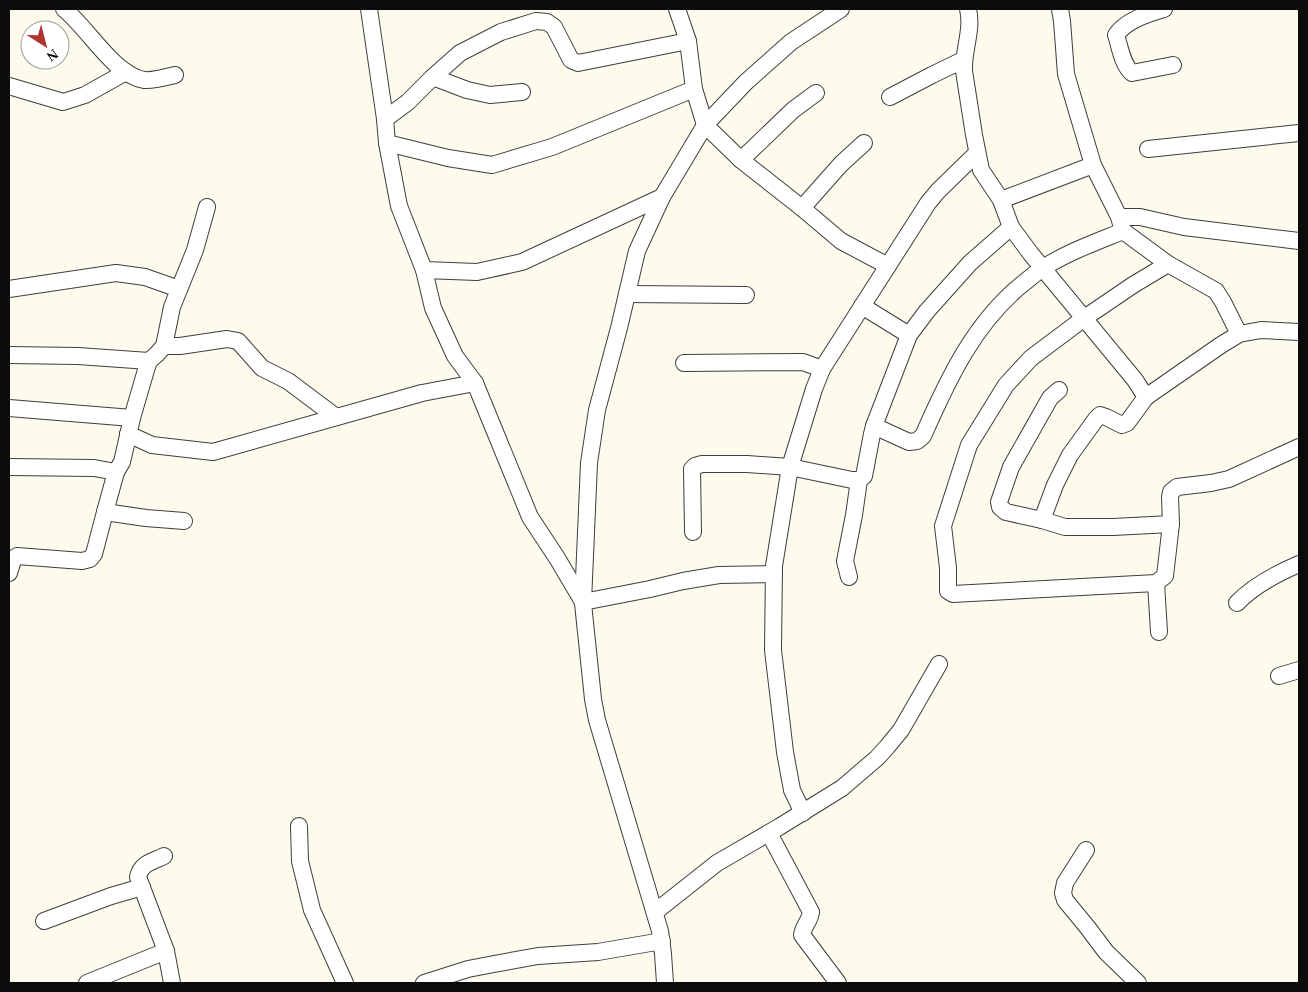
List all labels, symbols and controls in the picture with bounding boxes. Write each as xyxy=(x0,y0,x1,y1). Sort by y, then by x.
north arrow xyxy=(20,20,70,70)
text: N xyxy=(44,46,61,64)

